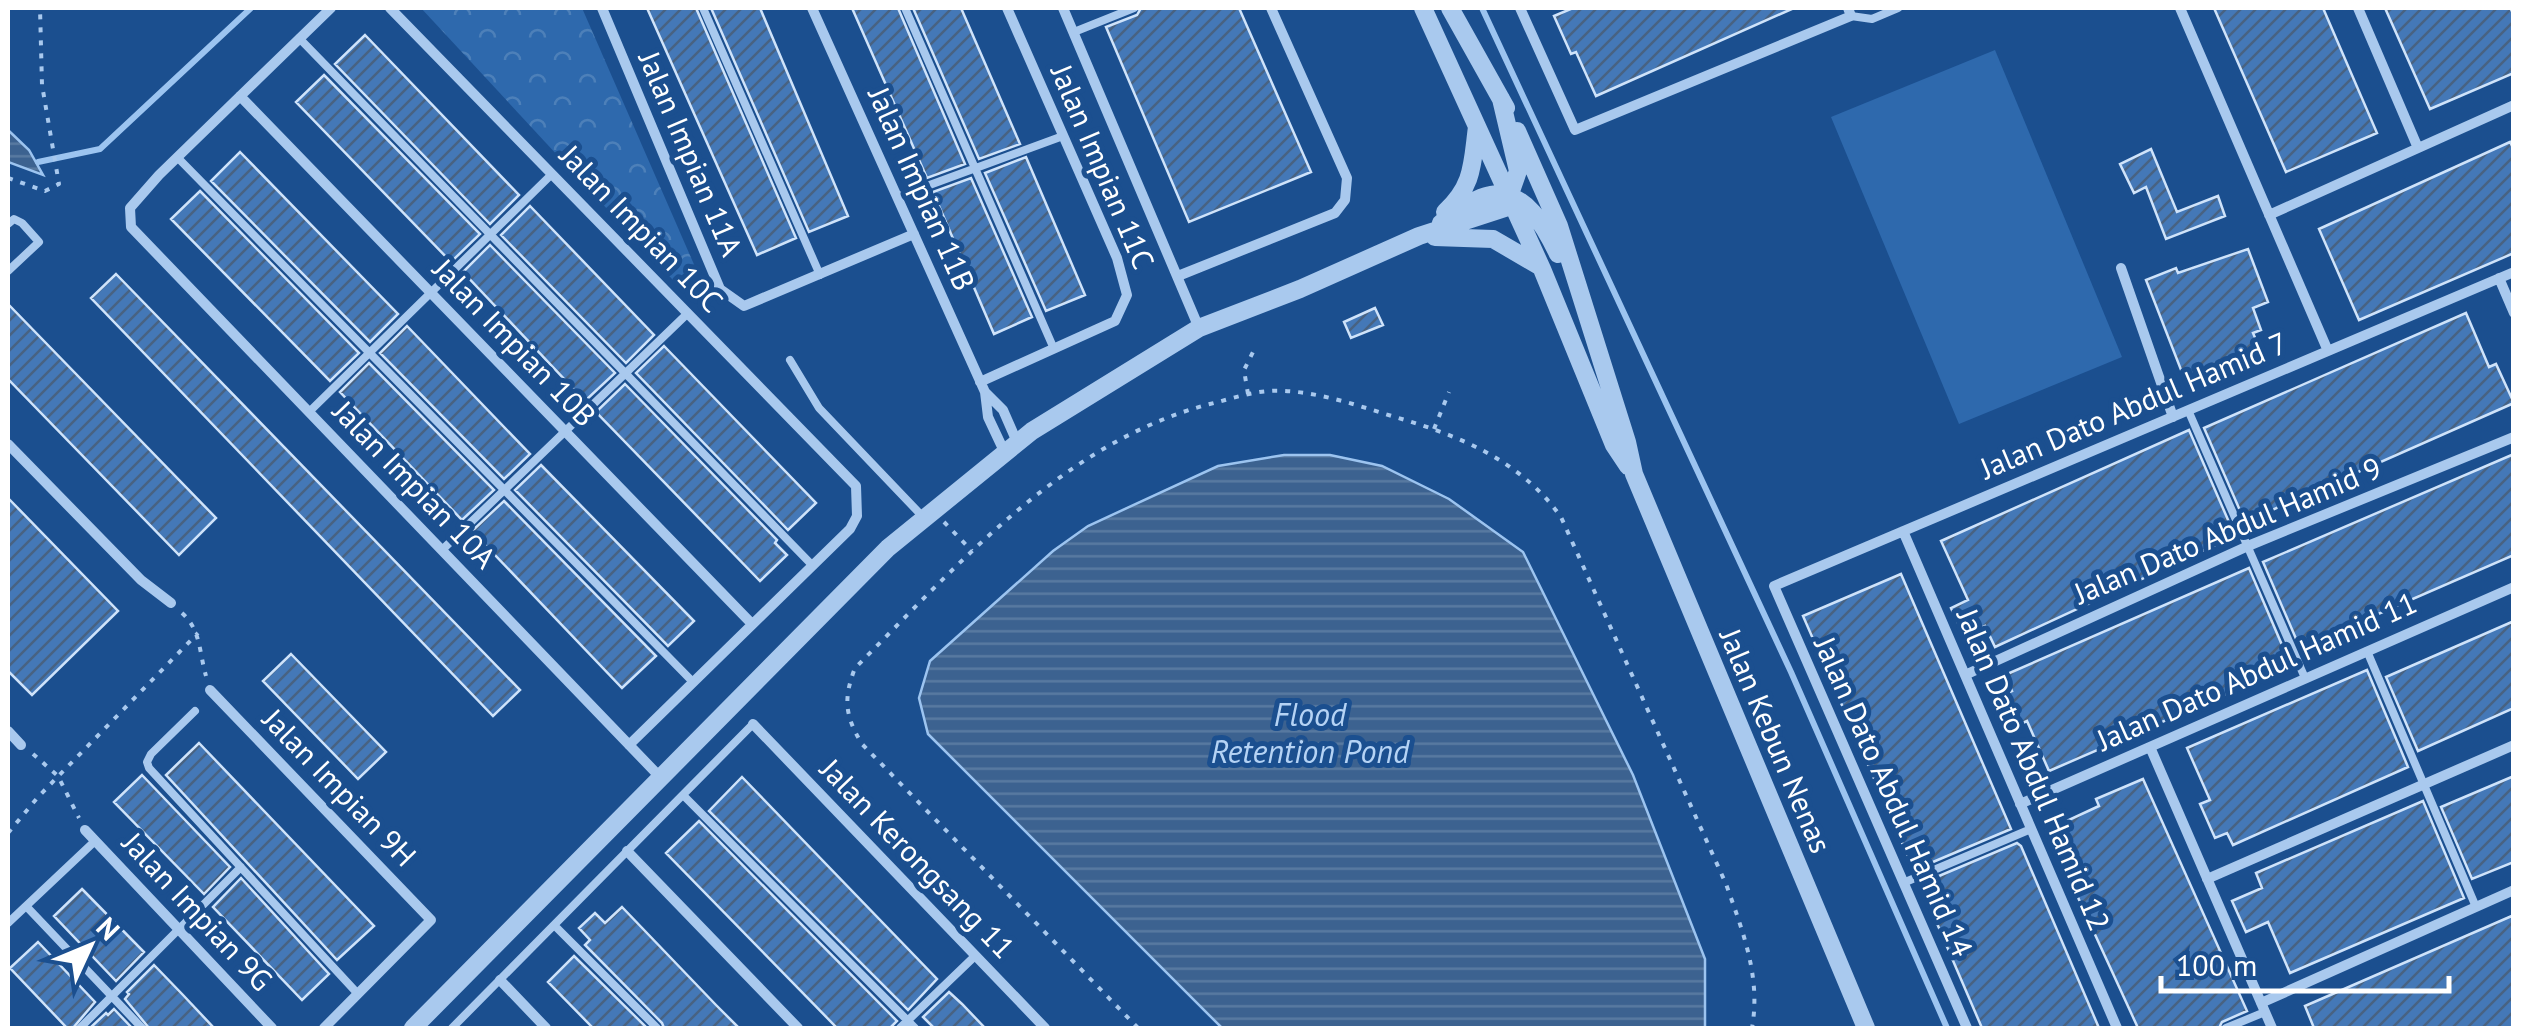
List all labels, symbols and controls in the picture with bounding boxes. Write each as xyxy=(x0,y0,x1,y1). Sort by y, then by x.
street label: Jalan Impian 11A xyxy=(630,43,752,262)
street label: Jalan Impian 11C xyxy=(1042,57,1164,274)
street label: Jalan Impian 11B xyxy=(859,79,985,296)
street label: Jalan Impian 10C xyxy=(551,135,732,320)
street label: Jalan Impian 10B xyxy=(424,248,605,434)
street label: Jalan Dato Abdul Hamid 7 xyxy=(1972,322,2293,488)
street label: Jalan Impian 10A xyxy=(324,390,505,576)
street label: Jalan Dato Abdul Hamid 9 xyxy=(2066,447,2387,613)
street label: Jalan Dato Abdul Hamid 11 xyxy=(2088,582,2422,760)
street label: Jalan Dato Abdul Hamid 12 xyxy=(1948,601,2120,936)
street label: Jalan Kebun Nenas xyxy=(1711,621,1841,858)
street label: Jalan Dato Abdul Hamid 14 xyxy=(1805,628,1983,962)
water label: Flood Retention Pond xyxy=(1211,693,1410,772)
street label: Jalan Impian 9H xyxy=(254,698,425,874)
street label: Jalan Kerongsang 11 xyxy=(811,748,1024,966)
street label: Jalan Impian 9G xyxy=(113,822,282,999)
north arrow xyxy=(40,896,140,996)
text: N xyxy=(89,909,128,948)
scale bar xyxy=(2161,931,2448,993)
text: 100 m xyxy=(2176,945,2257,984)

